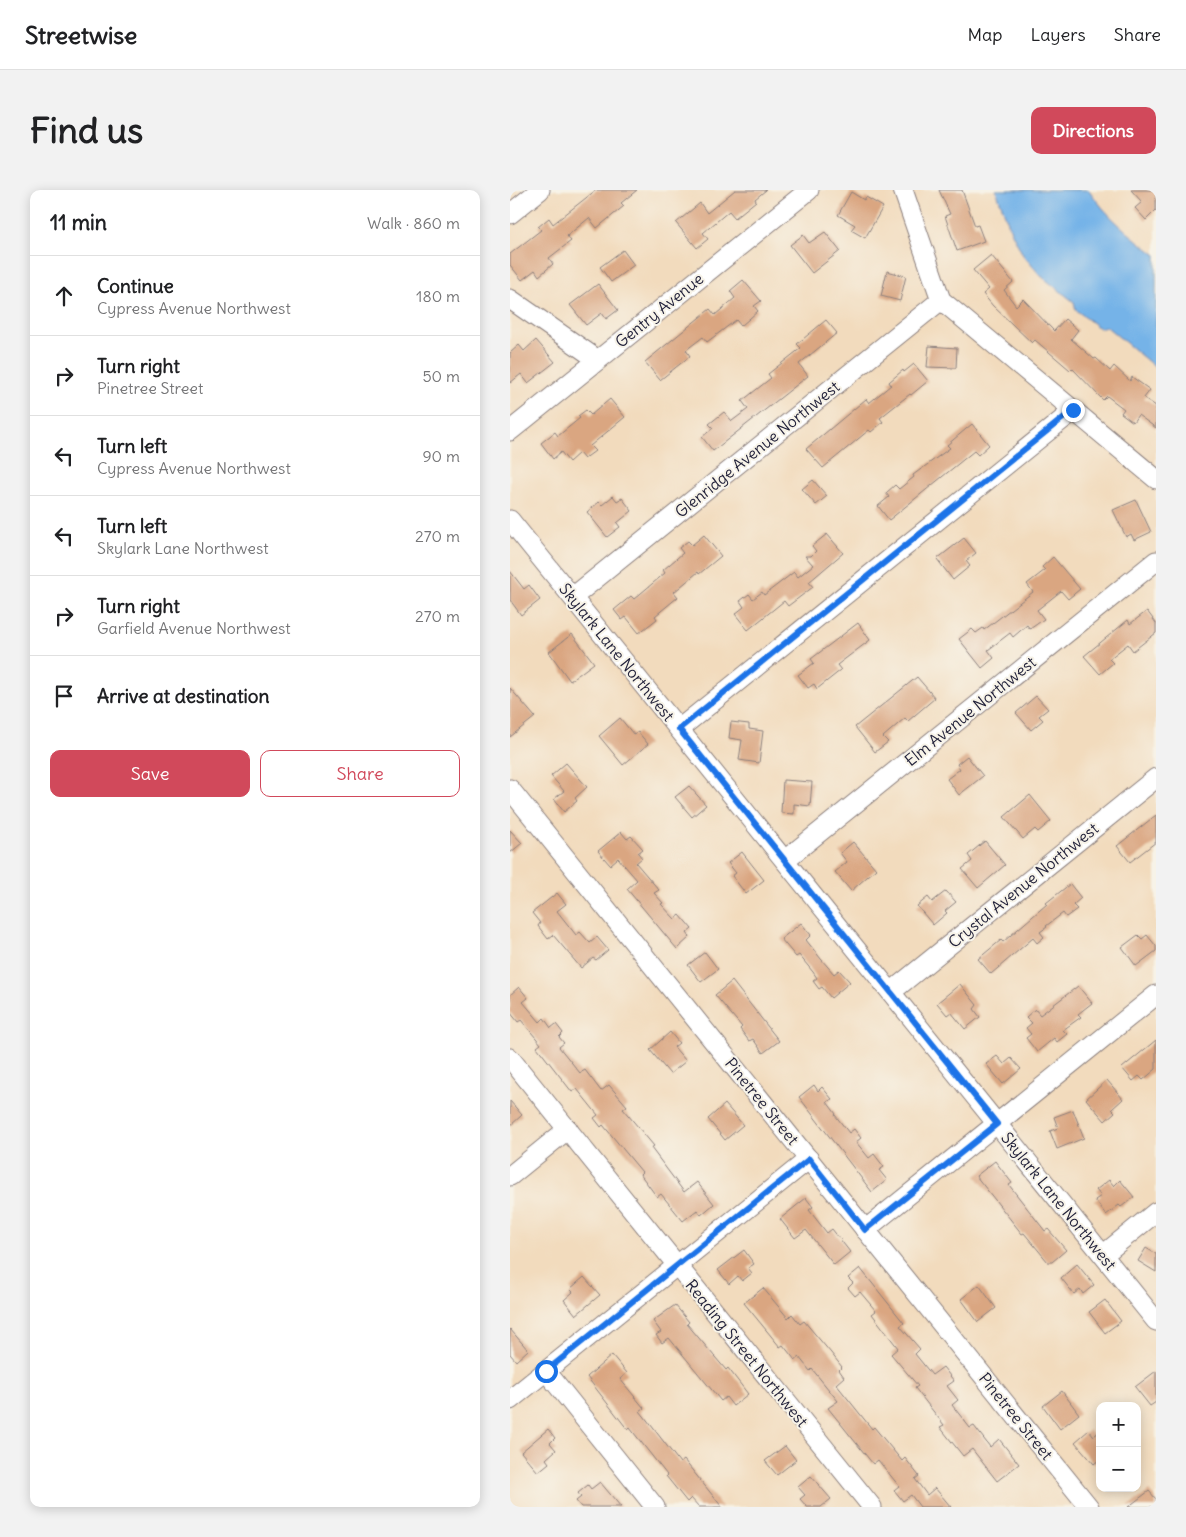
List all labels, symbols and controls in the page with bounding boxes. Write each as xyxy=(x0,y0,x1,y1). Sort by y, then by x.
text: Streetwise xyxy=(25,20,137,50)
text: Map xyxy=(967,23,1002,46)
text: Layers xyxy=(1030,23,1086,46)
text: Share xyxy=(1114,23,1161,46)
button: Directions xyxy=(1031,107,1156,154)
text: Find us xyxy=(30,108,143,152)
text: 11 min xyxy=(50,209,107,236)
text: Walk · 860 m xyxy=(367,213,460,233)
street label: Gentry Avenue xyxy=(611,268,707,352)
text: Continue xyxy=(97,274,174,298)
icon: ahead xyxy=(50,282,78,310)
text: 180 m xyxy=(416,286,460,306)
text: Cypress Avenue Northwest xyxy=(97,298,291,318)
text: Turn right xyxy=(97,354,180,378)
icon: right xyxy=(50,362,78,390)
text: 50 m xyxy=(422,366,460,386)
street label: Glenridge Avenue Northwest xyxy=(671,376,844,522)
text: Pinetree Street xyxy=(97,378,203,398)
route end xyxy=(1062,399,1085,422)
text: Turn left xyxy=(97,434,167,458)
icon: left xyxy=(50,442,78,470)
text: 90 m xyxy=(422,446,460,466)
text: Cypress Avenue Northwest xyxy=(97,458,291,478)
text: Turn left xyxy=(97,514,167,538)
icon: left xyxy=(50,522,78,550)
text: 270 m xyxy=(415,526,460,546)
text: Skylark Lane Northwest xyxy=(97,538,269,558)
street label: Skylark Lane Northwest xyxy=(555,579,679,725)
text: Turn right xyxy=(97,594,180,618)
icon: right xyxy=(50,602,78,630)
text: 270 m xyxy=(415,606,460,626)
text: Garfield Avenue Northwest xyxy=(97,618,291,638)
street label: Elm Avenue Northwest xyxy=(900,652,1040,770)
icon: arrive xyxy=(50,682,78,710)
text: Arrive at destination xyxy=(97,684,270,708)
button: Save xyxy=(50,750,250,797)
button: Share xyxy=(260,750,460,797)
street label: Crystal Avenue Northwest xyxy=(944,818,1103,952)
street label: Pinetree Street xyxy=(721,1053,804,1149)
street label: Skylark Lane Northwest xyxy=(997,1128,1121,1274)
street label: Reading Street Northwest xyxy=(681,1275,813,1431)
route start xyxy=(535,1360,558,1383)
street label: Pinetree Street xyxy=(975,1368,1058,1464)
map controls xyxy=(1096,1402,1141,1492)
button: + xyxy=(1096,1402,1141,1447)
button: − xyxy=(1096,1447,1141,1492)

